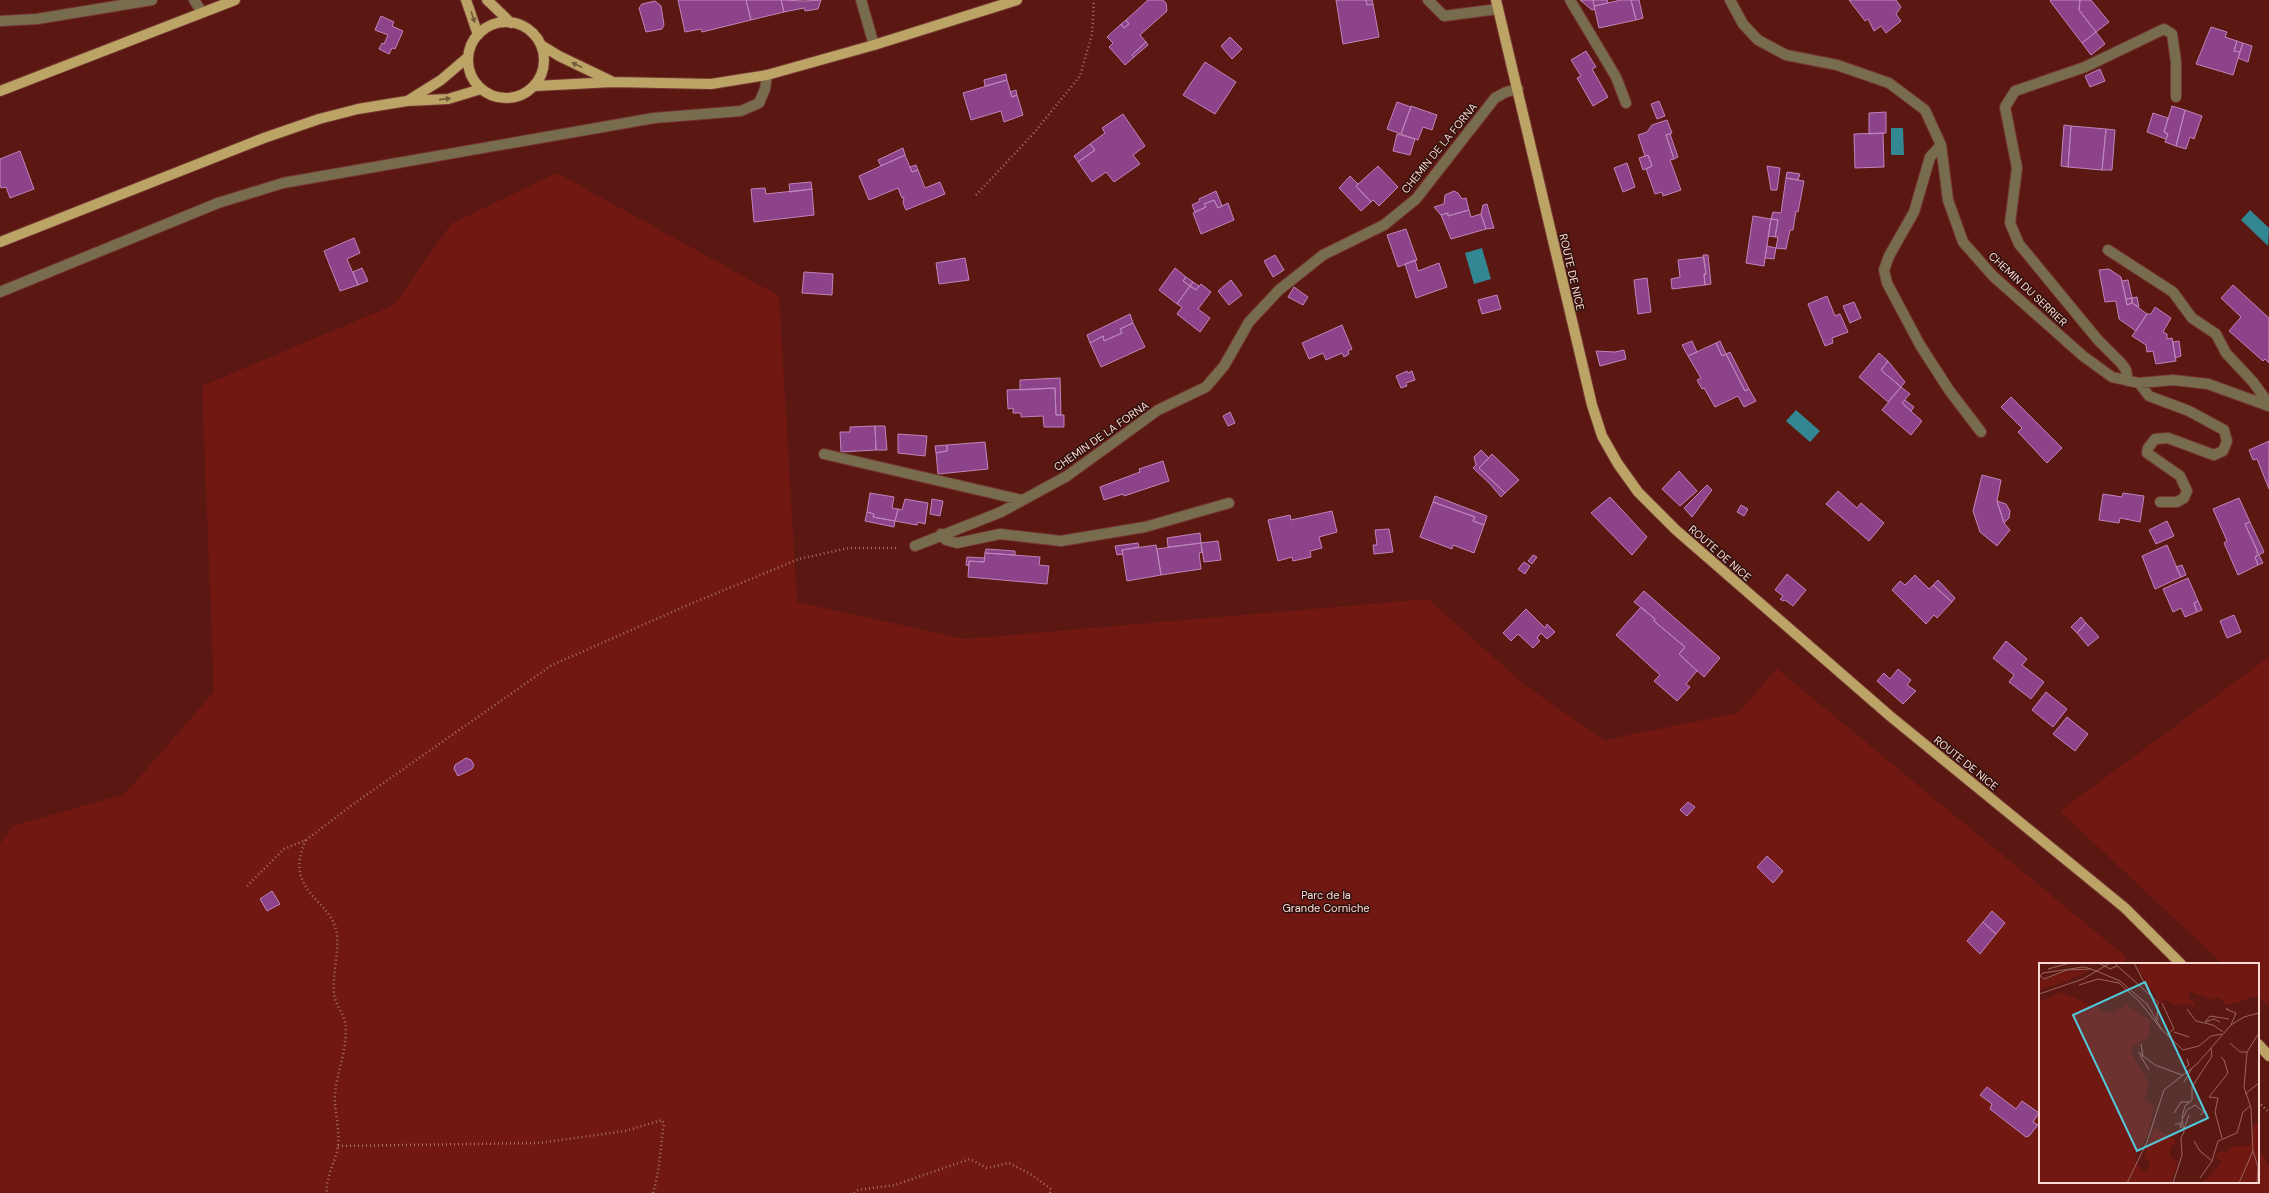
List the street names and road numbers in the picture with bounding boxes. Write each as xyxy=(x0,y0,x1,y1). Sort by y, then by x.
street label: CHEMIN DE LA FORNA xyxy=(1398,100,1480,196)
street label: ROUTE DE NICE xyxy=(1556,232,1588,312)
street label: CHEMIN DU SERRIER xyxy=(1986,249,2070,329)
street label: CHEMIN DE LA FORNA xyxy=(1051,398,1151,474)
street label: ROUTE DE NICE xyxy=(1686,522,1754,584)
street label: ROUTE DE NICE xyxy=(1931,733,2001,793)

